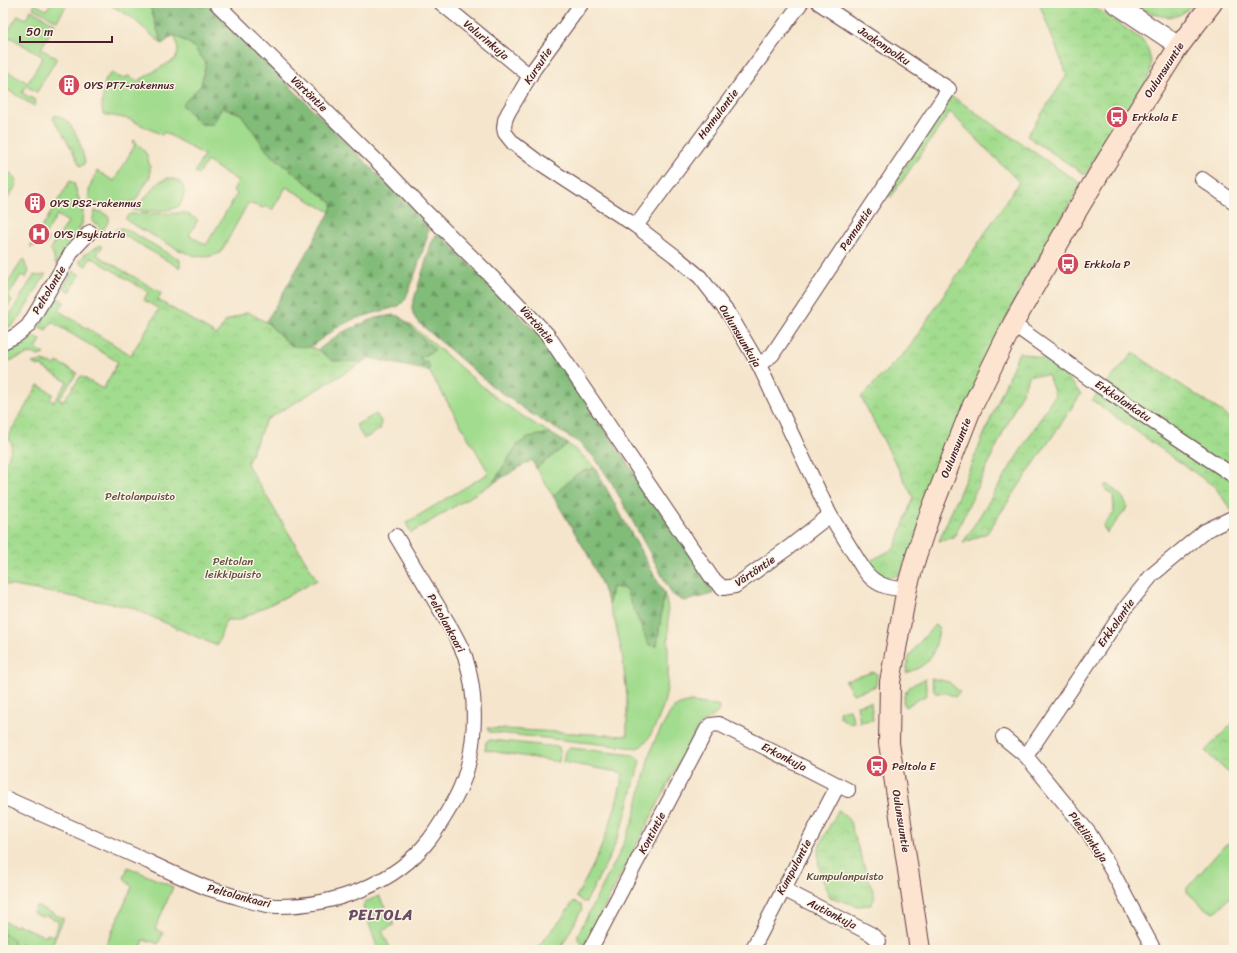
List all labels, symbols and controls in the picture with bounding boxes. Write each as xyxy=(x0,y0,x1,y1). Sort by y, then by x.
street label: Valurinkuja xyxy=(459,15,513,65)
scale bar xyxy=(20,18,112,44)
text: 50 m xyxy=(26,21,53,43)
street label: Jaakonpolku xyxy=(853,21,914,71)
street label: Oulunsuuntie xyxy=(1139,38,1190,102)
street label: Kursutie xyxy=(519,43,558,88)
street label: Värtöntie xyxy=(286,71,332,117)
building icon: OYS PT7-rakennus xyxy=(56,72,82,98)
place label: OYS PT7-rakennus xyxy=(84,76,175,95)
street label: Hannulantie xyxy=(693,84,744,143)
bus stop icon: Erkkola E xyxy=(1104,104,1130,130)
place label: Erkkola E xyxy=(1132,108,1178,127)
building icon: OYS PS2-rakennus xyxy=(22,190,48,216)
place label: OYS PS2-rakennus xyxy=(50,194,142,213)
street label: Pennantie xyxy=(834,203,878,255)
hospital icon: OYS Psykiatria xyxy=(26,221,52,247)
place label: OYS Psykiatria xyxy=(54,225,126,244)
bus stop icon: Erkkola P xyxy=(1055,251,1081,277)
place label: Erkkola P xyxy=(1084,255,1130,274)
street label: Peltolantie xyxy=(27,262,71,318)
street label: Oulunsuunkuja xyxy=(714,301,767,372)
street label: Värtöntie xyxy=(515,302,559,349)
street label: Erkkolankatu xyxy=(1091,375,1155,427)
street label: Oulunsuuntie xyxy=(935,414,977,481)
park label: Peltolanpuisto xyxy=(105,487,176,506)
street label: Värtöntie xyxy=(731,550,780,592)
park label: Peltolan leikkipuisto xyxy=(205,552,262,584)
street label: Peltolankaari xyxy=(422,590,470,657)
street label: Erkkolantie xyxy=(1092,594,1140,651)
street label: Erkonkuja xyxy=(758,737,810,777)
bus stop icon: Peltola E xyxy=(864,753,890,779)
place label: Peltola E xyxy=(892,757,936,776)
street label: Oulunsuuntie xyxy=(887,788,915,854)
street label: Kontintie xyxy=(633,808,671,858)
street label: Pietilänkuja xyxy=(1063,808,1113,867)
street label: Kumpulantie xyxy=(771,835,817,898)
park label: Kumpulanpuisto xyxy=(807,867,884,886)
street label: Peltolankaari xyxy=(205,878,274,914)
street label: Autionkuja xyxy=(803,893,860,935)
district label: PELTOLA xyxy=(349,902,413,928)

